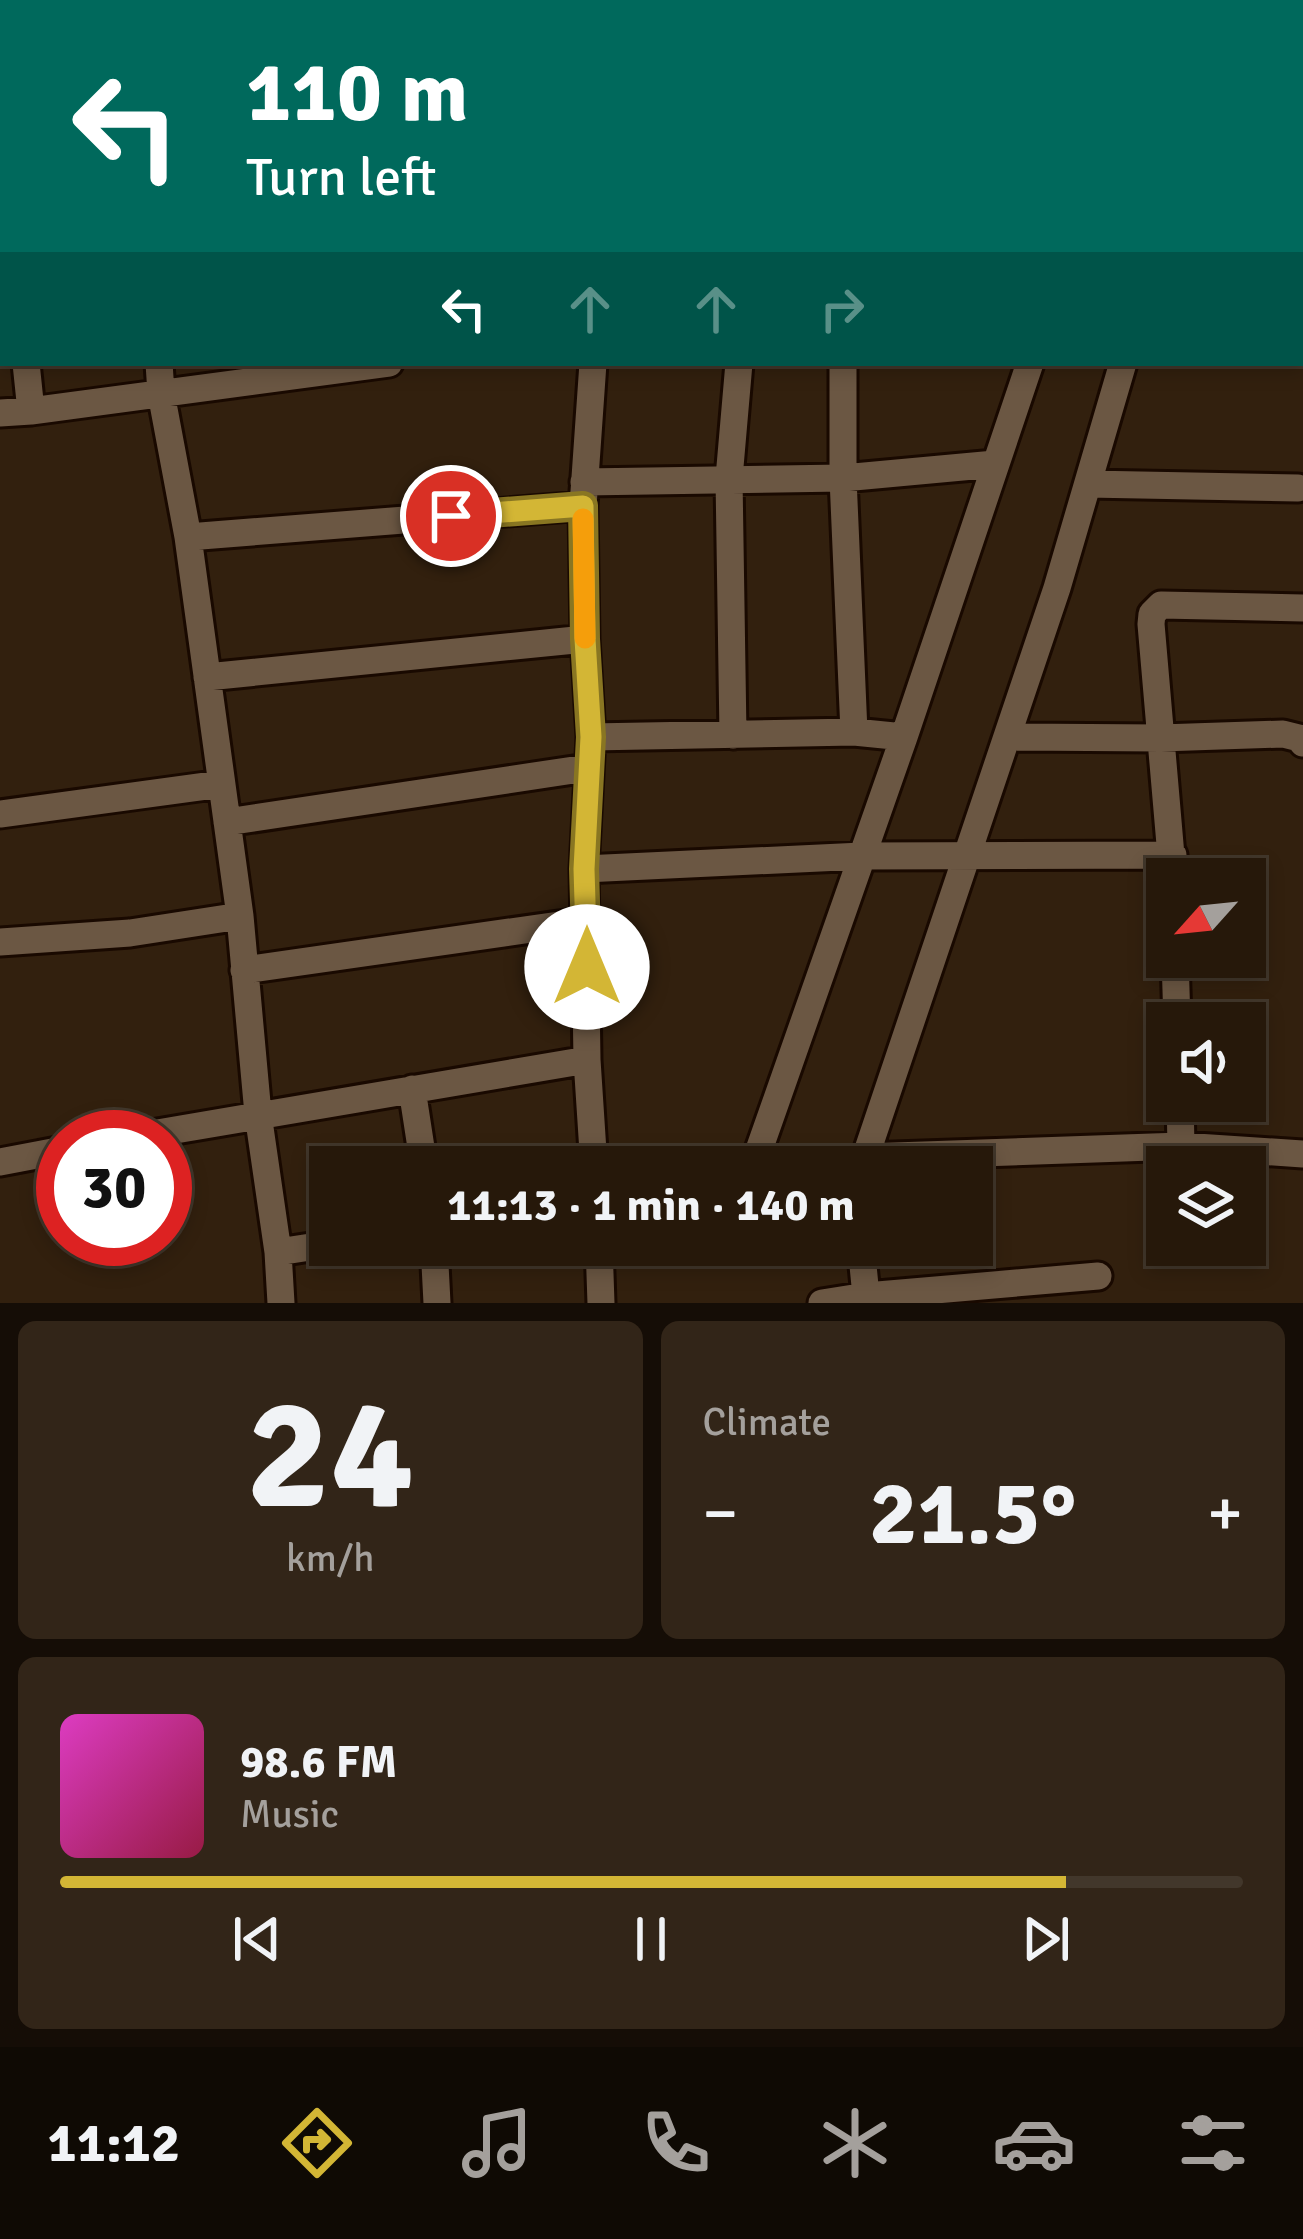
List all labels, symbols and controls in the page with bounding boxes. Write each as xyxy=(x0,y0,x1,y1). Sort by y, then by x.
text: 110 m xyxy=(246,41,468,145)
icon: left xyxy=(48,48,204,204)
text: Turn left xyxy=(246,144,436,211)
icon: left xyxy=(431,276,497,342)
icon: ahead xyxy=(557,276,623,342)
icon: ahead xyxy=(683,276,749,342)
icon: right xyxy=(809,276,875,342)
pin xyxy=(400,465,502,567)
icon: arrive xyxy=(418,483,484,549)
north arrow xyxy=(1146,858,1266,978)
map controls xyxy=(1146,858,1266,1266)
position arrow xyxy=(524,904,650,1030)
button: sound xyxy=(1146,1002,1266,1122)
speed limit sign: 30 xyxy=(36,1110,192,1266)
button: layers xyxy=(1146,1146,1266,1266)
text: 11:13 · 1 min · 140 m xyxy=(447,1178,855,1233)
text: 24 xyxy=(246,1359,414,1552)
text: Climate xyxy=(703,1398,831,1446)
text: 21.5° xyxy=(869,1458,1077,1569)
text: − xyxy=(703,1473,738,1554)
text: + xyxy=(1207,1473,1243,1554)
text: km/h xyxy=(286,1534,374,1582)
text: 98.6 FM xyxy=(240,1735,397,1790)
text: Music xyxy=(240,1790,339,1838)
icon: previous xyxy=(224,1906,290,1972)
icon: pause xyxy=(618,1906,684,1972)
icon: next xyxy=(1013,1906,1079,1972)
icon: directions xyxy=(275,2101,359,2185)
icon: music xyxy=(455,2101,539,2185)
icon: phone xyxy=(634,2101,718,2185)
icon: climate xyxy=(813,2101,897,2185)
icon: car xyxy=(992,2101,1076,2185)
icon: filters xyxy=(1171,2101,1255,2185)
text: 11:12 xyxy=(48,2110,180,2177)

